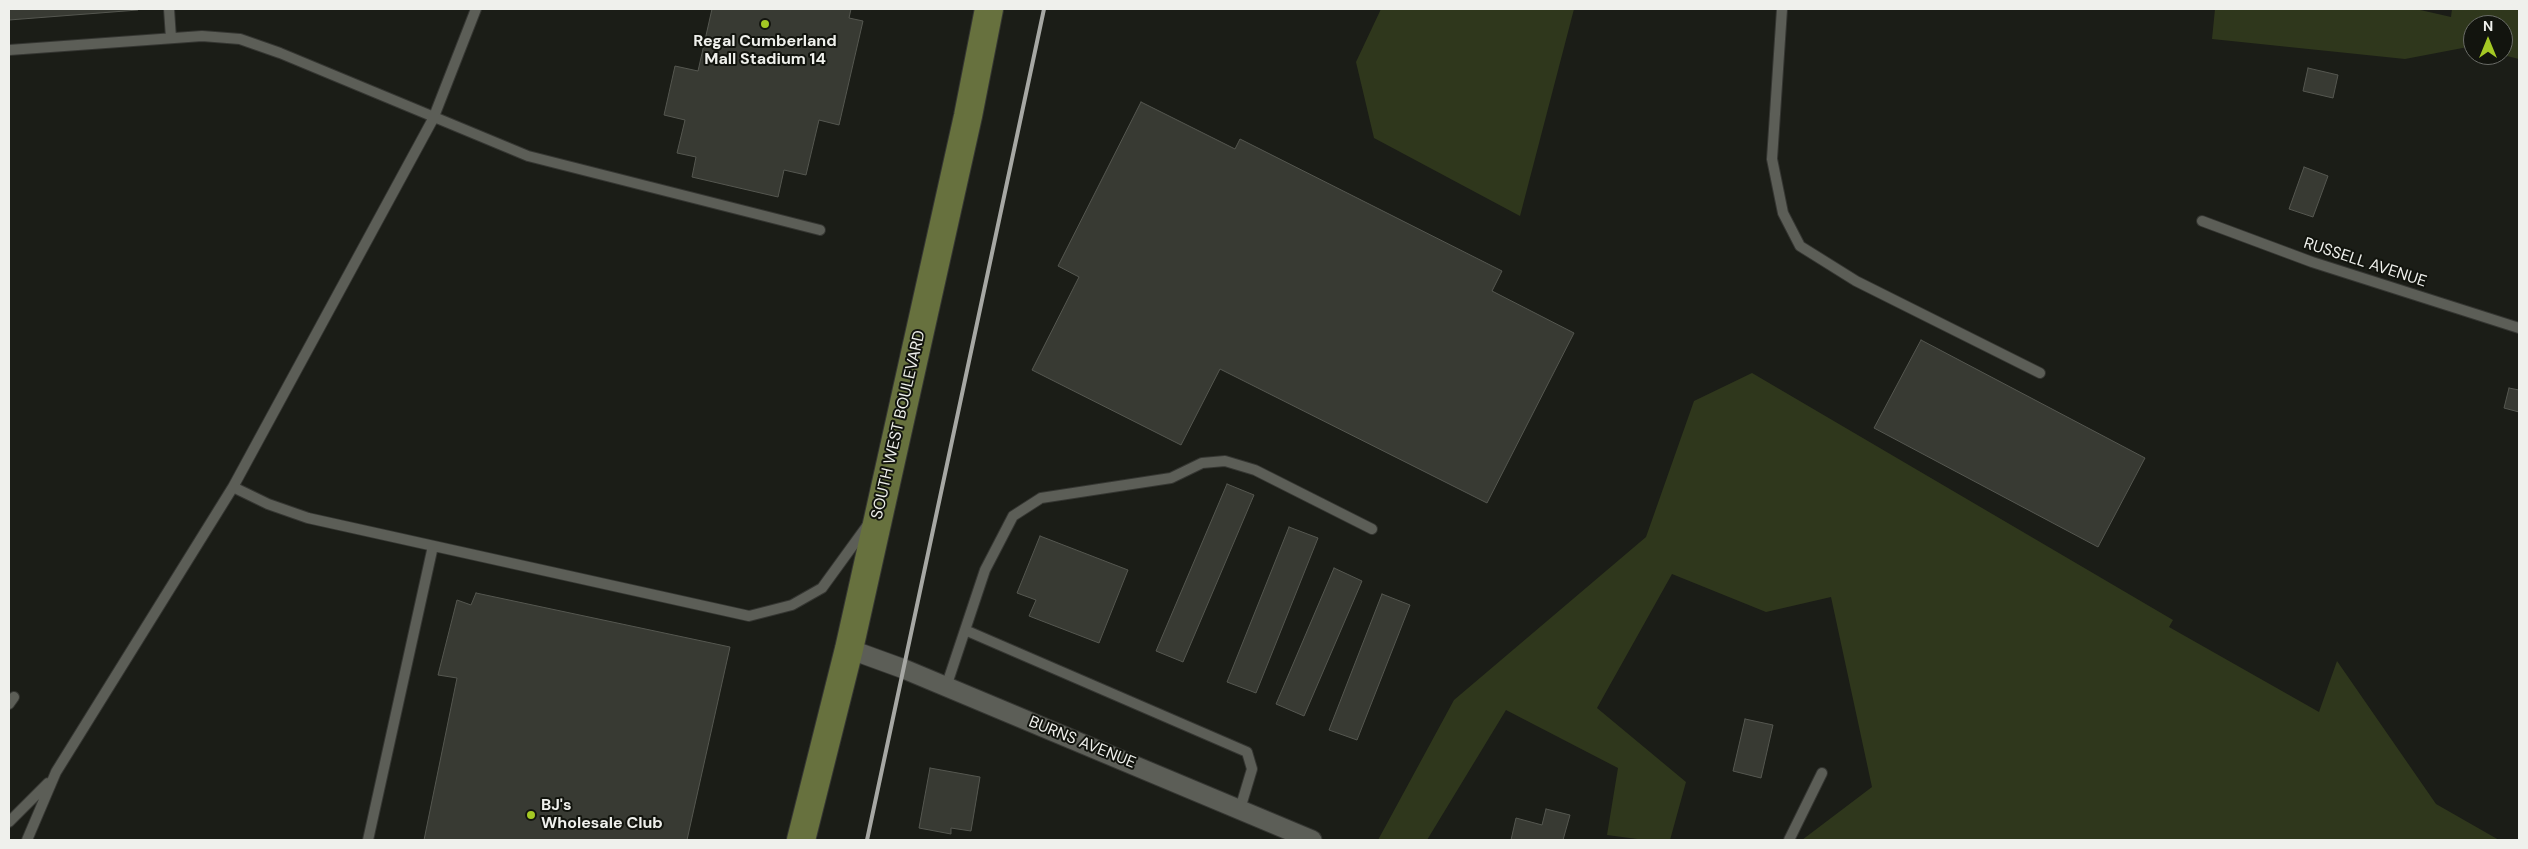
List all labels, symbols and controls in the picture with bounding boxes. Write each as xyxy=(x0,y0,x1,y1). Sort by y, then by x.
north arrow xyxy=(2463,15,2513,65)
text: N xyxy=(2483,17,2493,35)
marker: Regal Cumberland Mall Stadium 14 xyxy=(759,18,771,30)
place label: Regal Cumberland Mall Stadium 14 xyxy=(693,32,837,70)
street label: RUSSELL AVENUE xyxy=(2301,234,2429,292)
street label: SOUTH WEST BOULEVARD xyxy=(868,329,930,521)
street label: BURNS AVENUE xyxy=(1026,713,1138,773)
place label: BJ's Wholesale Club xyxy=(541,796,663,834)
marker: BJ's Wholesale Club xyxy=(525,809,537,821)

